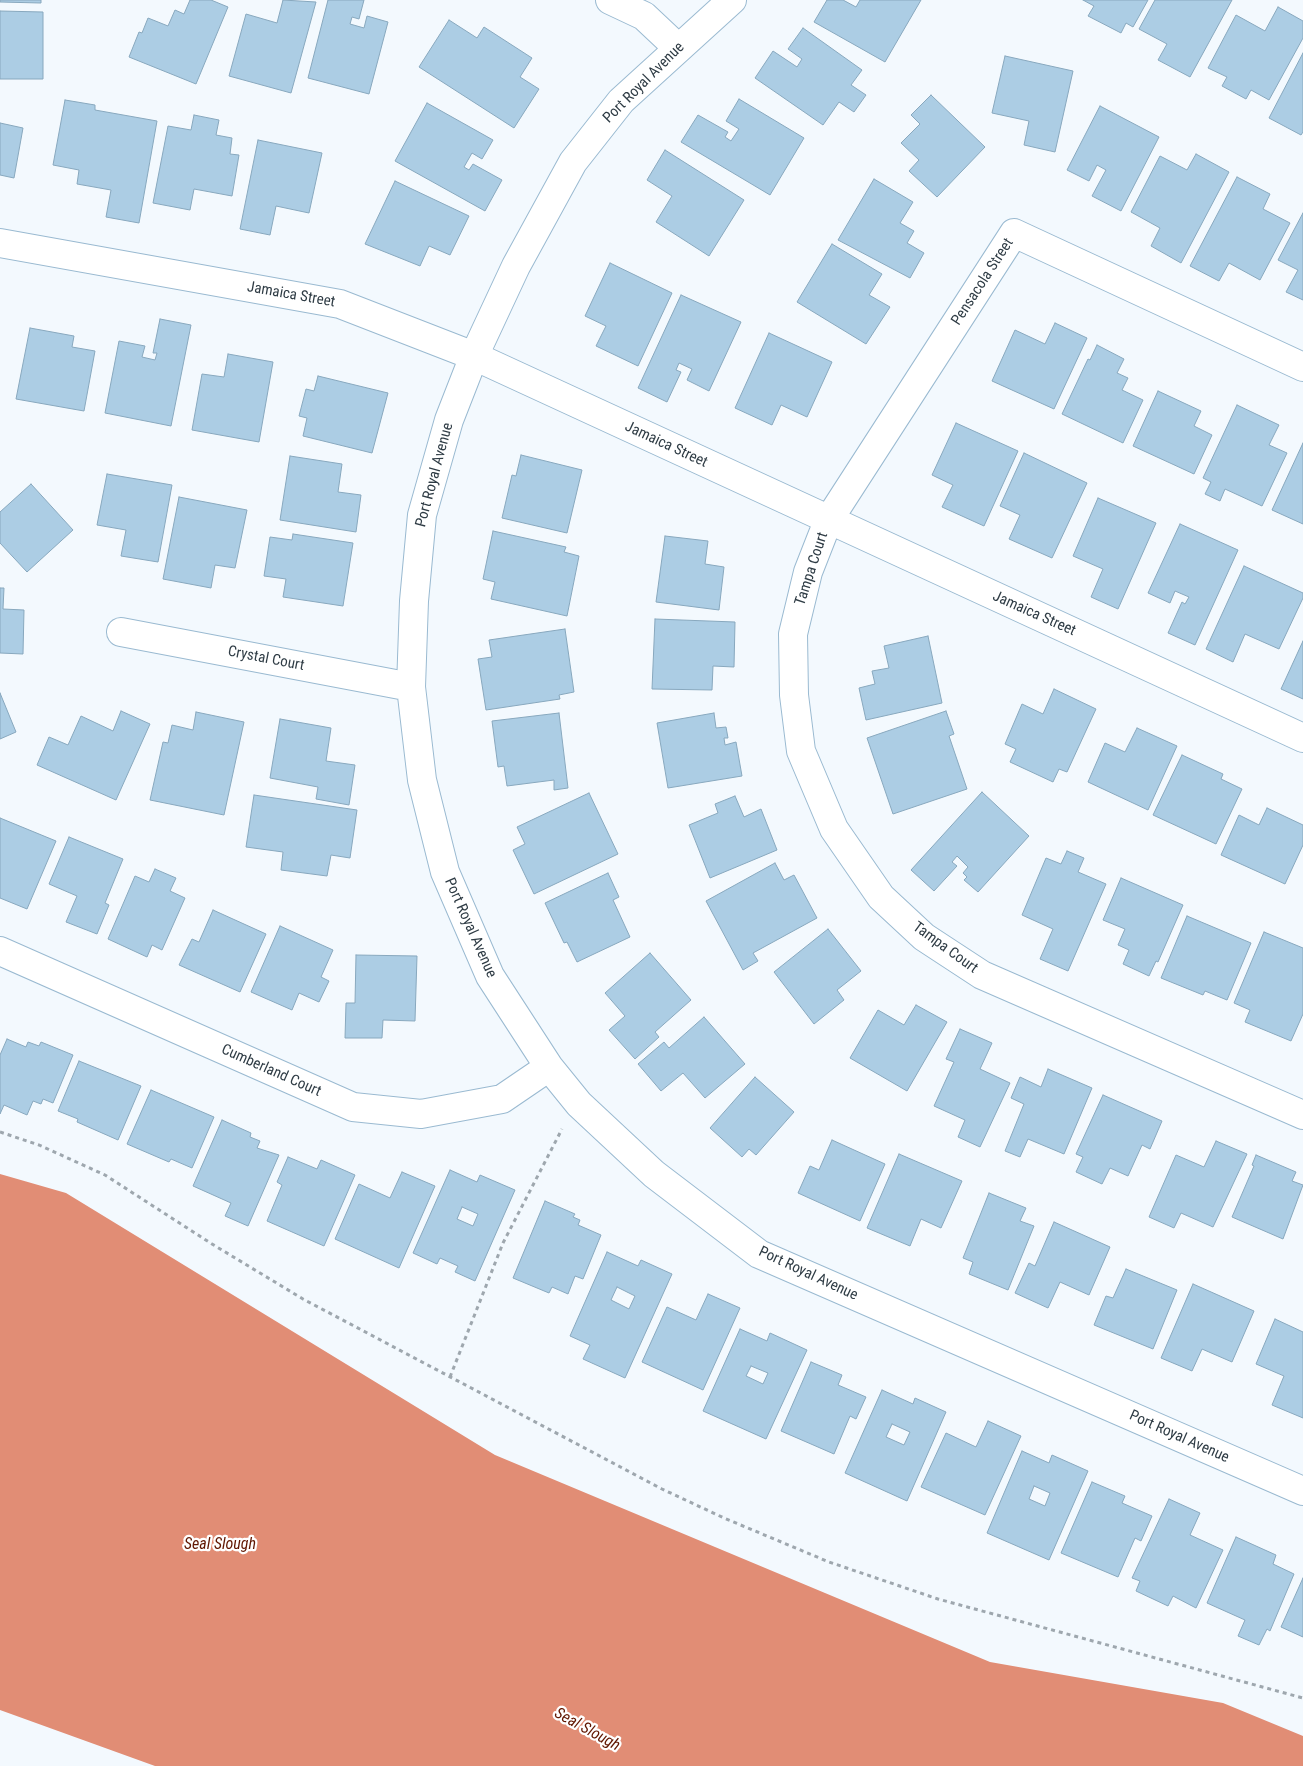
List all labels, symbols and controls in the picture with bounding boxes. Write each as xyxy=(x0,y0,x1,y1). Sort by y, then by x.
street label: Port Royal Avenue xyxy=(600,39,688,127)
street label: Pensacola Street xyxy=(948,235,1018,329)
street label: Jamaica Street xyxy=(246,278,336,312)
street label: Jamaica Street xyxy=(622,418,710,472)
street label: Port Royal Avenue xyxy=(412,421,458,529)
street label: Tampa Court xyxy=(792,530,832,608)
street label: Jamaica Street xyxy=(990,588,1078,640)
street label: Crystal Court xyxy=(226,643,306,675)
street label: Port Royal Avenue xyxy=(440,875,500,981)
street label: Tampa Court xyxy=(909,918,981,978)
street label: Cumberland Court xyxy=(218,1041,324,1101)
street label: Port Royal Avenue xyxy=(756,1243,860,1305)
street label: Port Royal Avenue xyxy=(1126,1407,1232,1467)
water label: Seal Slough xyxy=(184,1535,256,1555)
water label: Seal Slough xyxy=(551,1704,623,1756)

